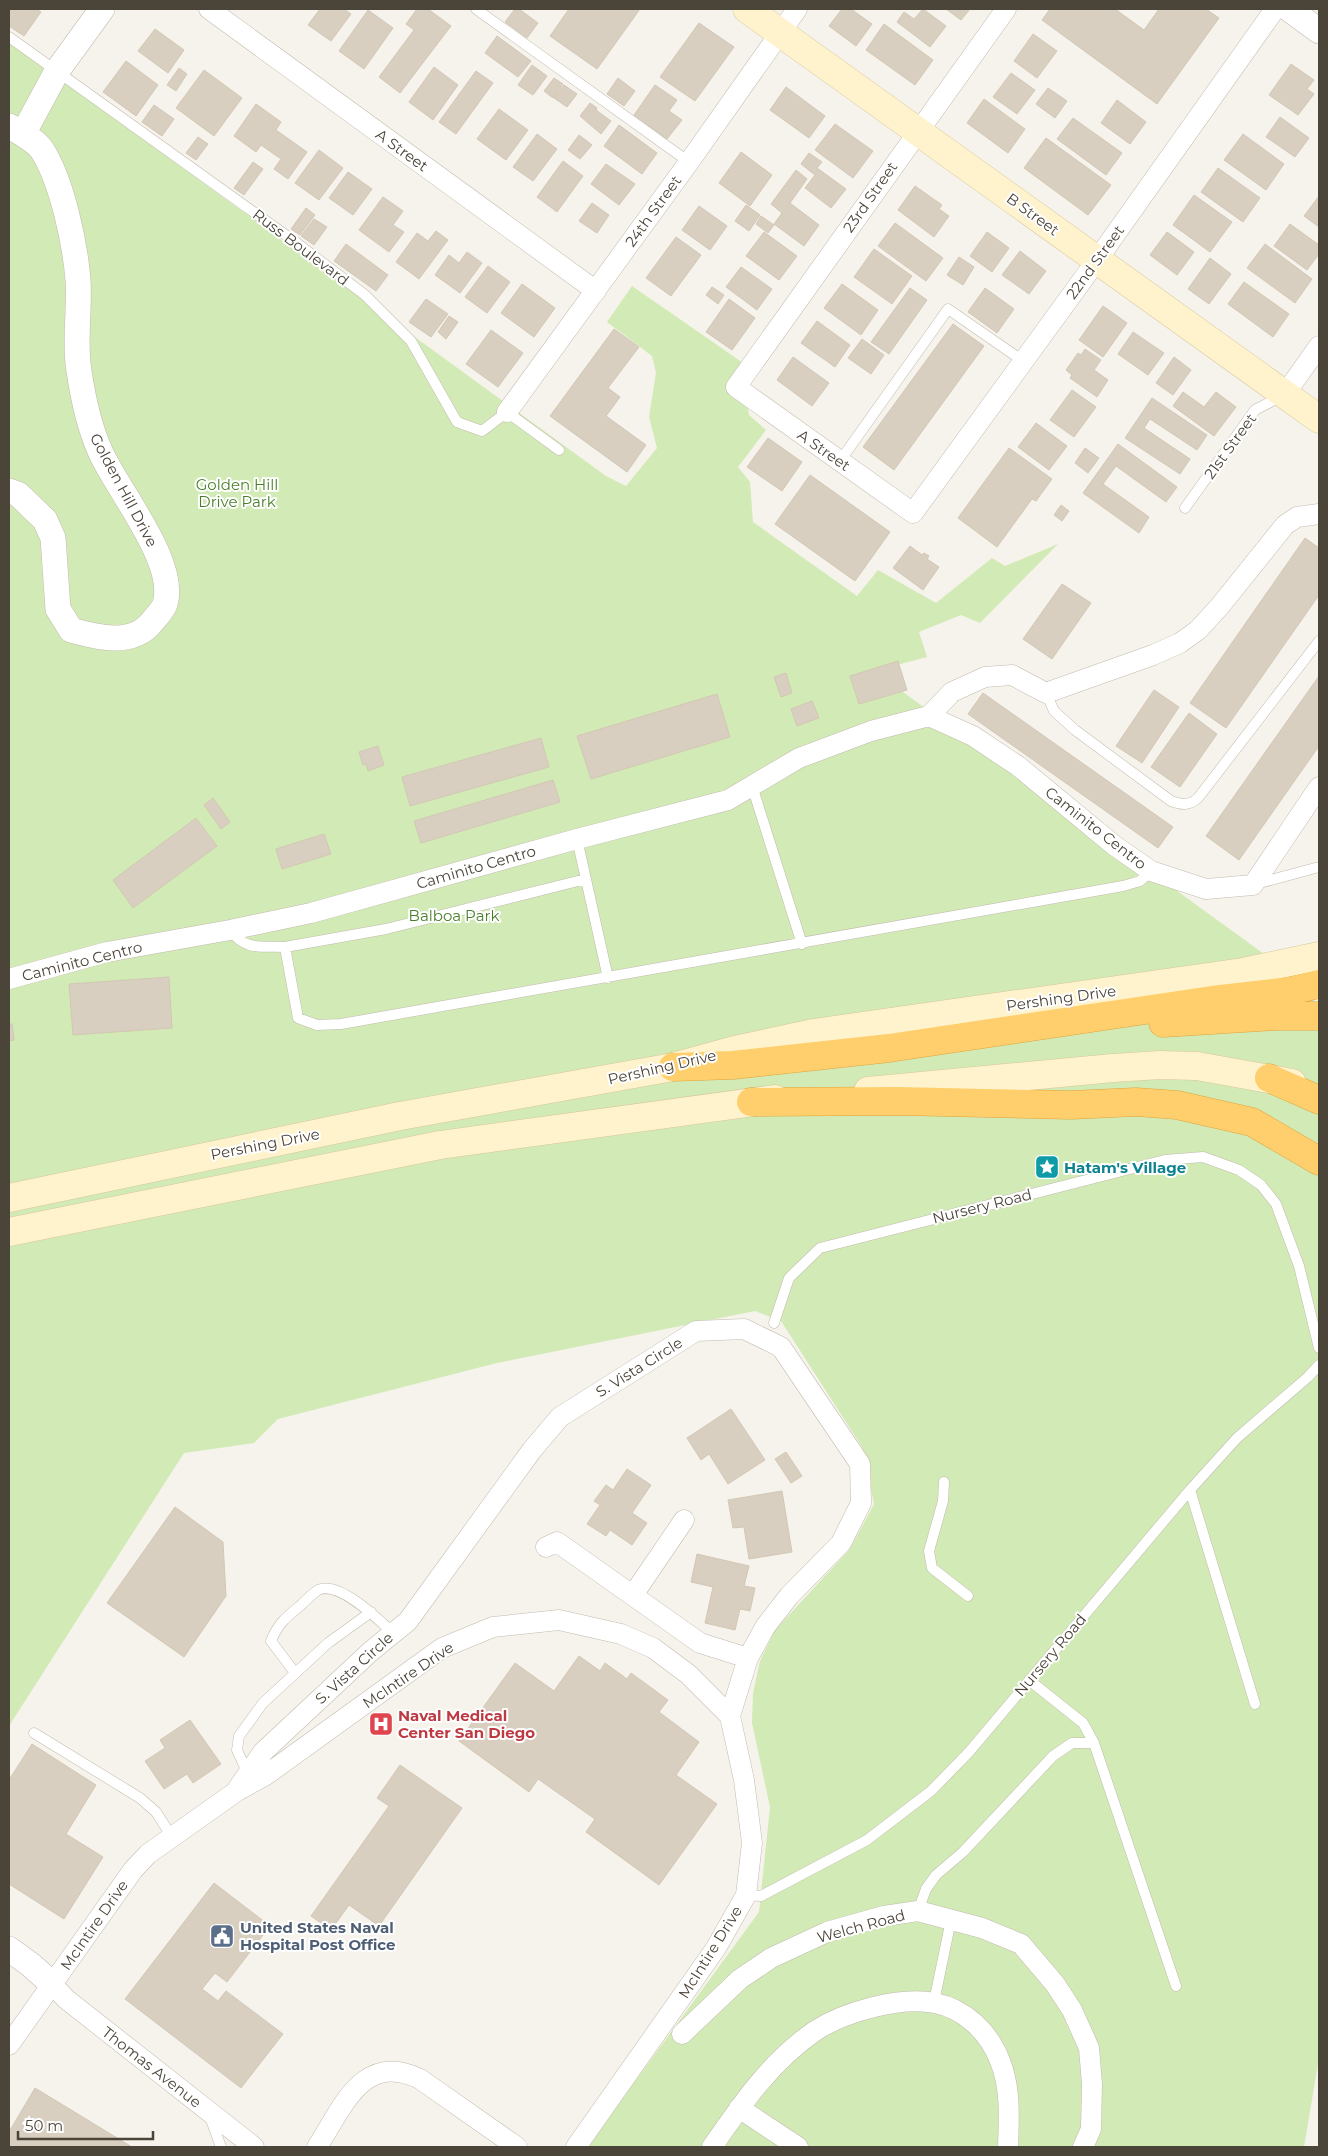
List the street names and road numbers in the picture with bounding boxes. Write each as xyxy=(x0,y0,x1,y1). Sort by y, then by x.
street label: A Street xyxy=(372,125,432,175)
street label: 23rd Street xyxy=(839,158,901,236)
street label: 24th Street xyxy=(621,172,685,250)
street label: B Street xyxy=(1003,189,1063,239)
street label: Russ Boulevard xyxy=(249,205,353,289)
street label: 22nd Street xyxy=(1062,221,1128,303)
street label: 21st Street xyxy=(1200,409,1260,483)
street label: A Street xyxy=(794,425,854,475)
street label: Golden Hill Drive xyxy=(86,430,162,550)
street label: Caminito Centro xyxy=(1042,783,1150,873)
street label: Caminito Centro xyxy=(414,841,538,893)
street label: Caminito Centro xyxy=(20,937,144,985)
street label: Pershing Drive xyxy=(1005,981,1117,1015)
street label: Pershing Drive xyxy=(606,1045,718,1089)
street label: Pershing Drive xyxy=(209,1124,321,1164)
street label: Nursery Road xyxy=(930,1184,1034,1228)
street label: S. Vista Circle xyxy=(592,1333,686,1401)
street label: Nursery Road xyxy=(1010,1610,1090,1700)
street label: S. Vista Circle xyxy=(311,1628,397,1708)
street label: McIntire Drive xyxy=(359,1638,457,1712)
street label: McIntire Drive xyxy=(56,1876,132,1974)
street label: McIntire Drive xyxy=(674,1902,746,2002)
street label: Welch Road xyxy=(815,1905,907,1947)
street label: Thomas Avenue xyxy=(99,2022,205,2112)

